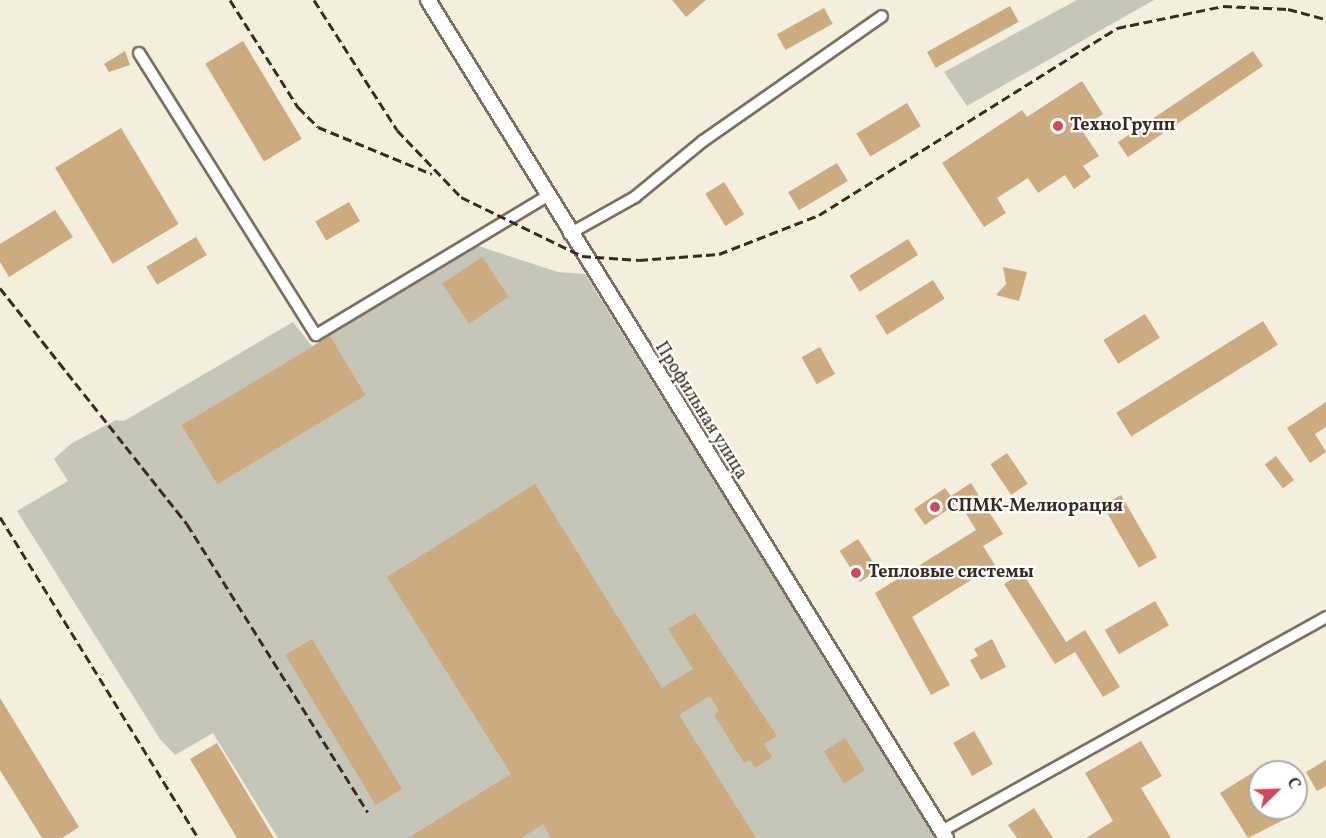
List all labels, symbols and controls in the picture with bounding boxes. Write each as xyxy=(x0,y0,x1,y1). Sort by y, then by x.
place label: ТехноГрупп xyxy=(1070,115,1175,137)
marker: ТехноГрупп xyxy=(1051,119,1065,133)
street label: Профильная улица xyxy=(649,338,751,484)
place label: СПМК-Мелиорация xyxy=(947,496,1123,518)
marker: СПМК-Мелиорация xyxy=(928,500,942,514)
place label: Тепловые системы xyxy=(868,562,1034,584)
marker: Тепловые системы xyxy=(849,566,863,580)
north arrow xyxy=(1248,760,1308,820)
text: С xyxy=(1281,775,1305,793)

